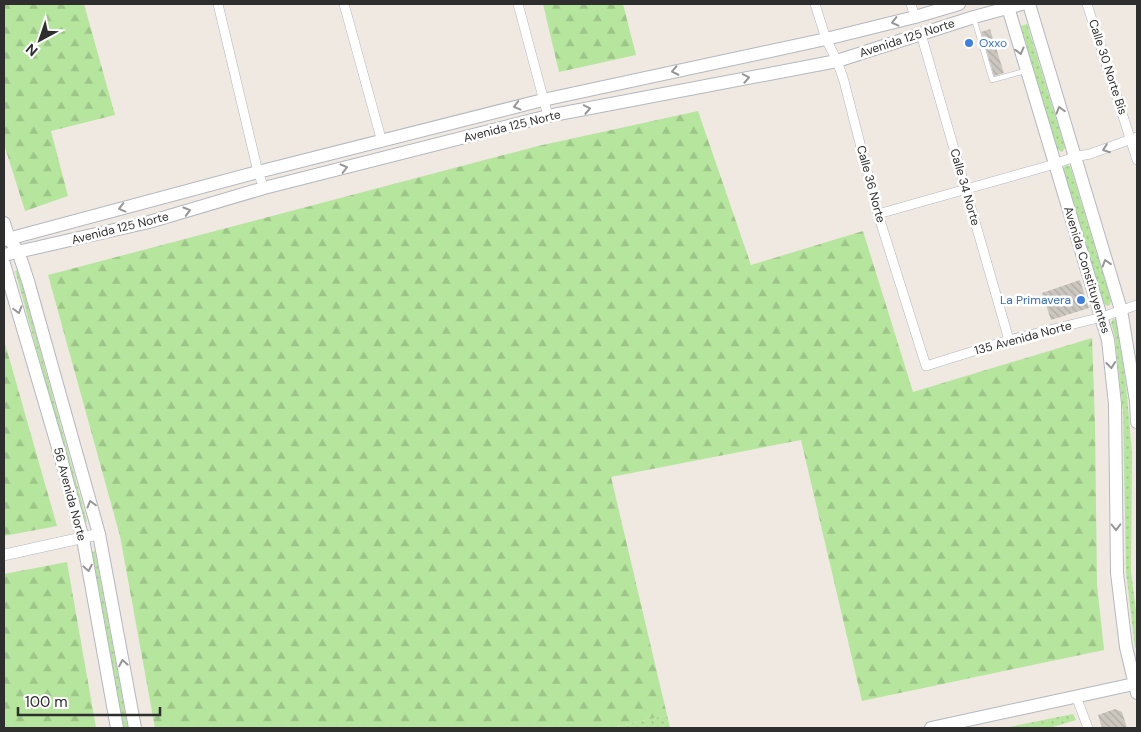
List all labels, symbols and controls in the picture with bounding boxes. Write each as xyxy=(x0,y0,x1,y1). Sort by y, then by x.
north arrow xyxy=(15,15,65,65)
street label: Avenida 125 Norte xyxy=(857,15,957,61)
one-way arrow xyxy=(891,16,900,27)
street label: Calle 30 Norte Bis xyxy=(1085,17,1131,117)
place label: Oxxo xyxy=(979,35,1007,51)
marker: Oxxo xyxy=(963,37,975,49)
text: N xyxy=(22,40,41,60)
one-way arrow xyxy=(1015,46,1025,54)
one-way arrow xyxy=(671,66,680,76)
one-way arrow xyxy=(742,74,751,84)
one-way arrow xyxy=(513,101,521,111)
one-way arrow xyxy=(582,104,591,114)
street label: Avenida 125 Norte xyxy=(462,106,562,146)
one-way arrow xyxy=(1056,107,1066,115)
one-way arrow xyxy=(1102,143,1111,153)
street label: Calle 36 Norte xyxy=(853,144,889,225)
street label: Calle 34 Norte xyxy=(946,147,984,227)
one-way arrow xyxy=(339,163,348,174)
one-way arrow xyxy=(119,203,127,213)
street label: Avenida Constituyentes xyxy=(1060,205,1114,335)
one-way arrow xyxy=(183,206,191,216)
street label: Avenida 125 Norte xyxy=(70,208,170,248)
one-way arrow xyxy=(1102,260,1112,268)
place label: La Primavera xyxy=(1000,292,1071,308)
marker: La Primavera xyxy=(1075,294,1087,306)
one-way arrow xyxy=(13,305,23,314)
street label: 135 Avenida Norte xyxy=(973,317,1073,359)
one-way arrow xyxy=(1105,361,1116,369)
street label: 56 Avenida Norte xyxy=(50,445,90,543)
one-way arrow xyxy=(86,499,97,508)
one-way arrow xyxy=(1111,524,1121,531)
one-way arrow xyxy=(83,564,93,573)
one-way arrow xyxy=(118,659,129,667)
scale bar xyxy=(18,684,160,716)
text: 100 m xyxy=(25,692,68,712)

